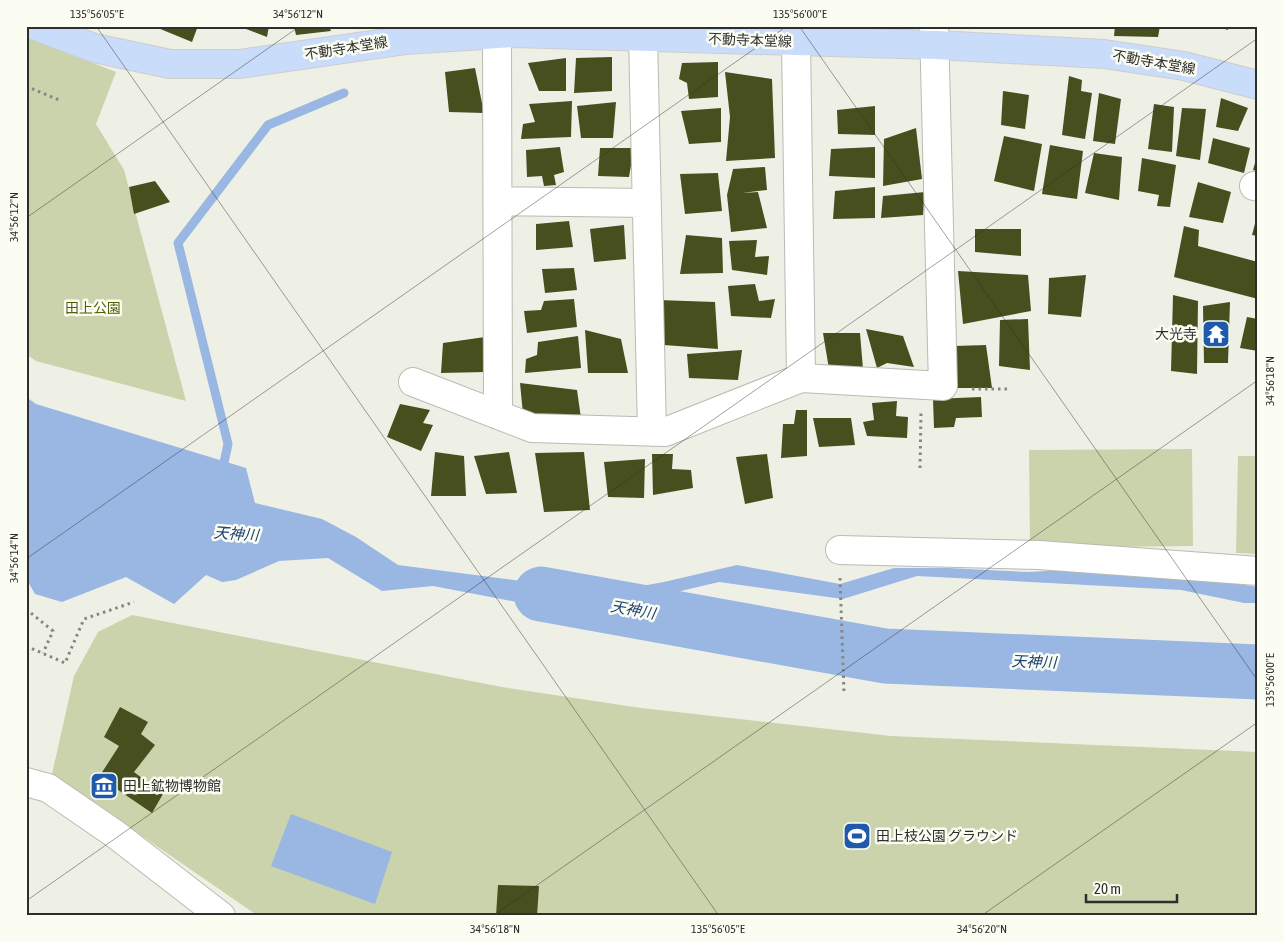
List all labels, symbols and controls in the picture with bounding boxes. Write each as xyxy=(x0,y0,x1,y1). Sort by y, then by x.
text: 135°56'05"E xyxy=(70,7,124,21)
text: 34°56'12"N xyxy=(273,7,323,21)
text: 135°56'00"E xyxy=(773,7,827,21)
street label: 不動寺本堂線 xyxy=(708,31,792,49)
street label: 不動寺本堂線 xyxy=(303,34,389,62)
street label: 不動寺本堂線 xyxy=(1111,47,1197,77)
text: 34°56'12"N xyxy=(7,192,21,242)
park label: 田上公園 xyxy=(65,300,121,316)
temple icon: 大光寺 xyxy=(1201,319,1231,349)
place label: 大光寺 xyxy=(1155,326,1197,342)
text: 34°56'18"N xyxy=(1263,356,1277,406)
water label: 天神川 xyxy=(213,523,261,544)
text: 34°56'14"N xyxy=(7,533,21,583)
water label: 天神川 xyxy=(609,597,659,622)
water label: 天神川 xyxy=(1011,652,1059,671)
text: 135°56'00"E xyxy=(1263,653,1277,707)
museum icon: 田上鉱物博物館 xyxy=(89,771,119,801)
place label: 田上鉱物博物館 xyxy=(123,778,221,794)
sports icon: 田上枝公園 グラウンド xyxy=(842,821,872,851)
place label: 田上枝公園 グラウンド xyxy=(876,828,1018,844)
scale bar xyxy=(1086,872,1178,904)
text: 20 m xyxy=(1094,880,1121,897)
text: 34°56'18"N xyxy=(470,922,520,936)
text: 135°56'05"E xyxy=(691,922,745,936)
text: 34°56'20"N xyxy=(957,922,1007,936)

